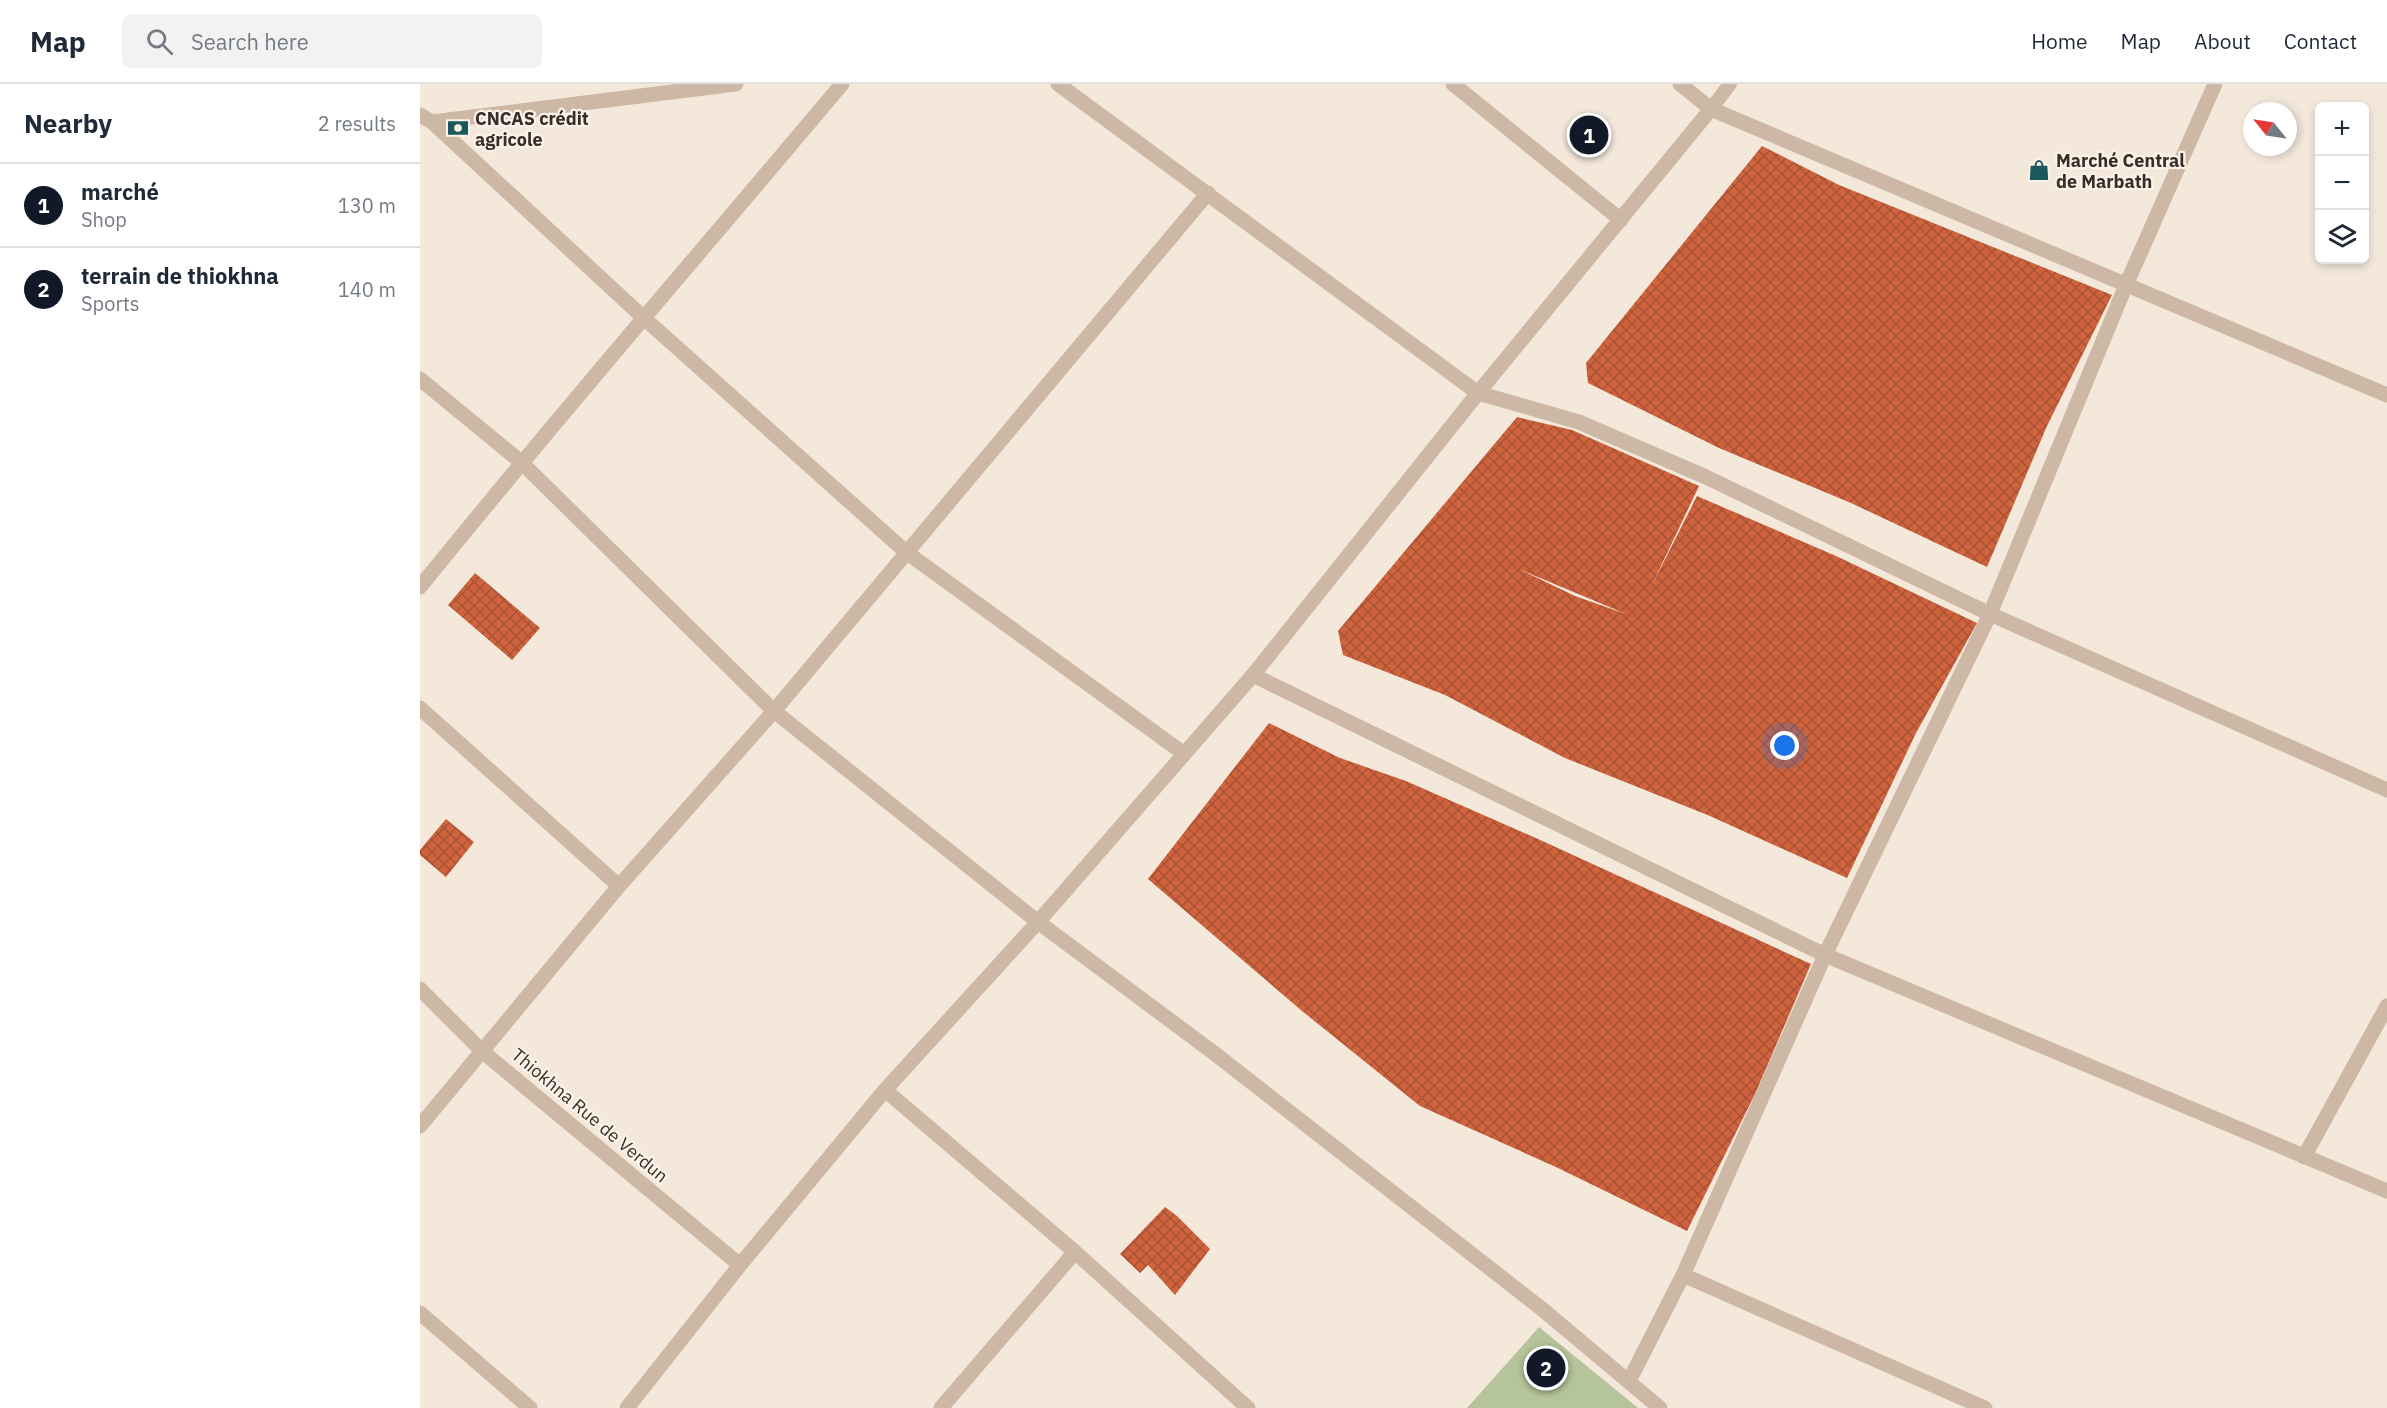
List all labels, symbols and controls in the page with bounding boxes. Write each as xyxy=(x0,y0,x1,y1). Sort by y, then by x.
search box xyxy=(122,14,542,68)
text: Map xyxy=(30,23,86,60)
icon: search xyxy=(143,25,176,58)
text: Search here xyxy=(191,27,309,56)
text: Home xyxy=(2031,27,2088,55)
text: Map xyxy=(2121,27,2161,55)
text: About xyxy=(2194,27,2251,55)
text: Contact xyxy=(2284,27,2357,55)
north arrow xyxy=(2243,102,2297,156)
map controls xyxy=(2315,102,2369,264)
button: + xyxy=(2315,102,2369,156)
text: Nearby xyxy=(24,106,112,140)
place label: CNCAS crédit agricole xyxy=(475,107,589,151)
text: 2 results xyxy=(318,110,396,137)
pin: 1 xyxy=(1570,112,1608,158)
bank icon: CNCAS crédit agricole xyxy=(446,116,470,140)
place label: Marché Central de Marbath xyxy=(2056,149,2185,193)
button: − xyxy=(2315,156,2369,210)
shop icon: Marché Central de Marbath xyxy=(2027,158,2051,182)
text: marché xyxy=(81,177,159,206)
text: 1 xyxy=(38,192,50,219)
text: 130 m xyxy=(338,192,396,219)
text: Shop xyxy=(81,206,127,233)
button: layers xyxy=(2315,210,2369,264)
text: terrain de thiokhna xyxy=(81,261,279,290)
text: 2 xyxy=(38,276,50,303)
text: 140 m xyxy=(338,276,396,303)
text: Sports xyxy=(81,290,140,317)
your location xyxy=(1770,731,1799,760)
street label: Thiokhna Rue de Verdun xyxy=(507,1043,673,1187)
pin: 2 xyxy=(1526,1346,1566,1390)

